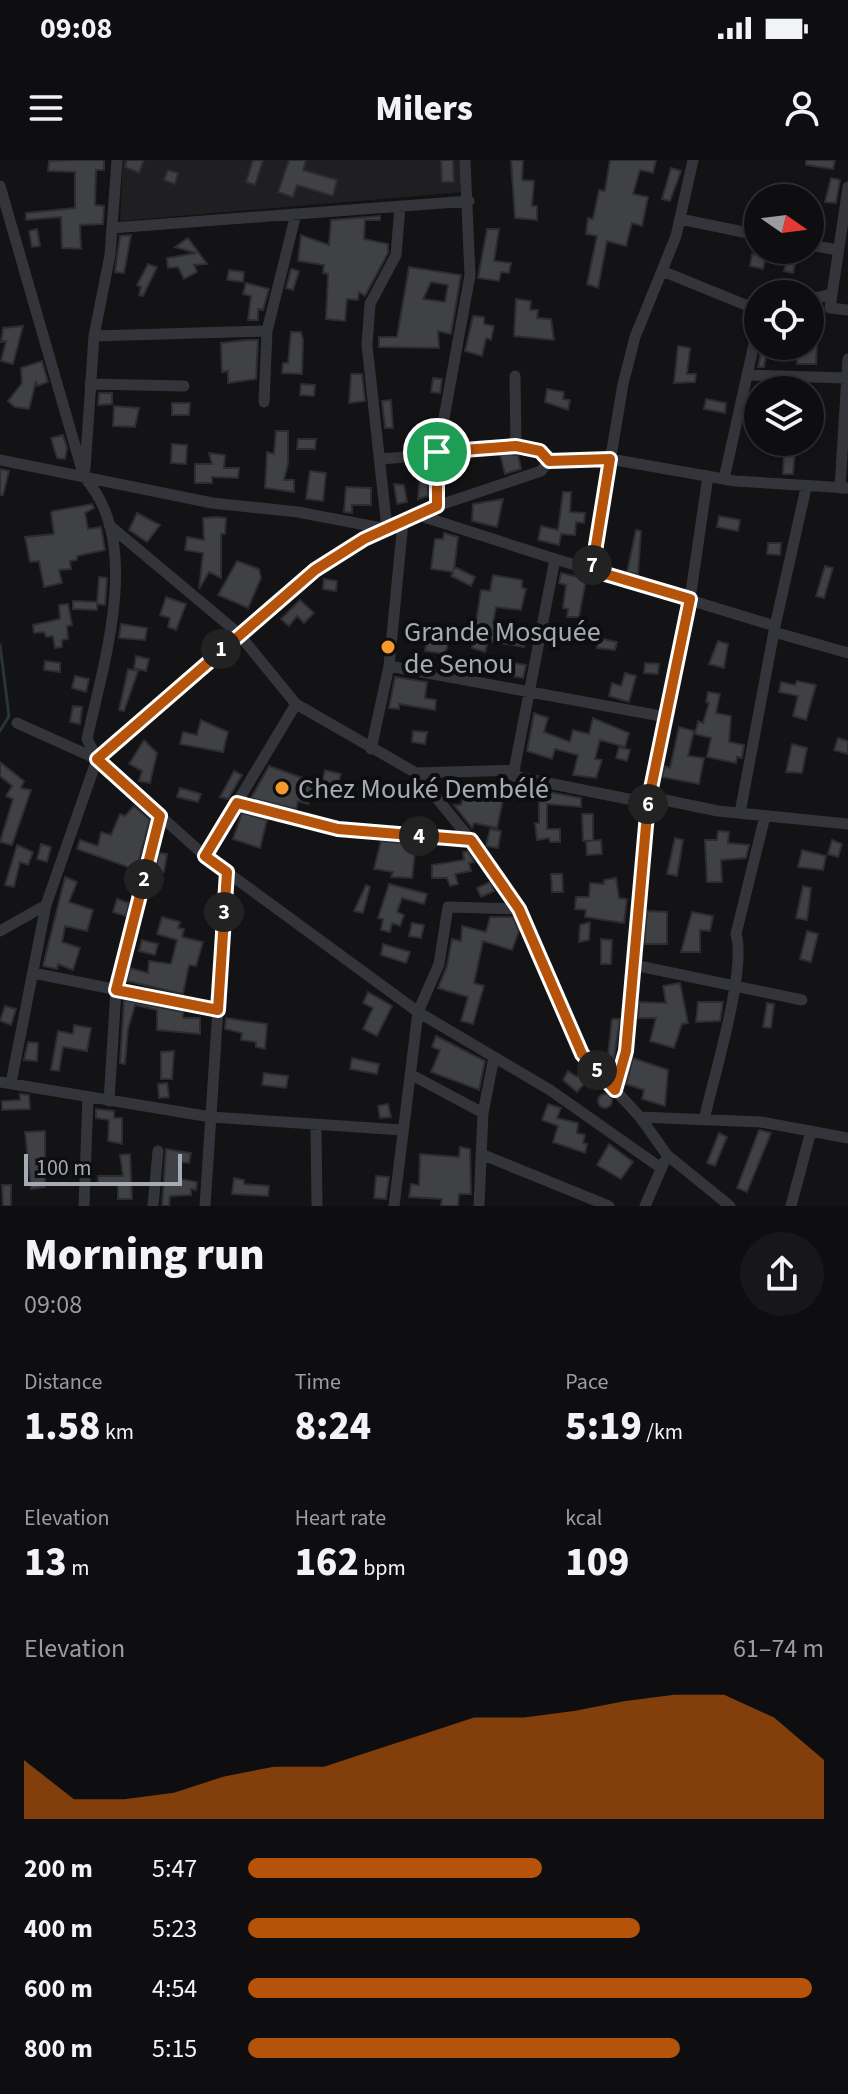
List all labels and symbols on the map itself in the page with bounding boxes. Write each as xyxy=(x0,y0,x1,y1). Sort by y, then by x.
north arrow xyxy=(744,184,824,264)
pin xyxy=(403,418,471,486)
pin: 7 xyxy=(572,545,612,585)
place label: Grande Mosquée de Senou xyxy=(404,612,601,684)
pin: 1 xyxy=(201,629,241,669)
marker: Grande Mosquée de Senou xyxy=(379,638,397,656)
place label: Chez Mouké Dembélé xyxy=(298,769,549,809)
marker: Chez Mouké Dembélé xyxy=(273,779,291,797)
pin: 6 xyxy=(628,784,668,824)
pin: 4 xyxy=(399,816,439,856)
pin: 2 xyxy=(124,859,164,899)
pin: 3 xyxy=(204,892,244,932)
pin: 5 xyxy=(577,1050,617,1090)
scale bar xyxy=(24,1150,182,1186)

